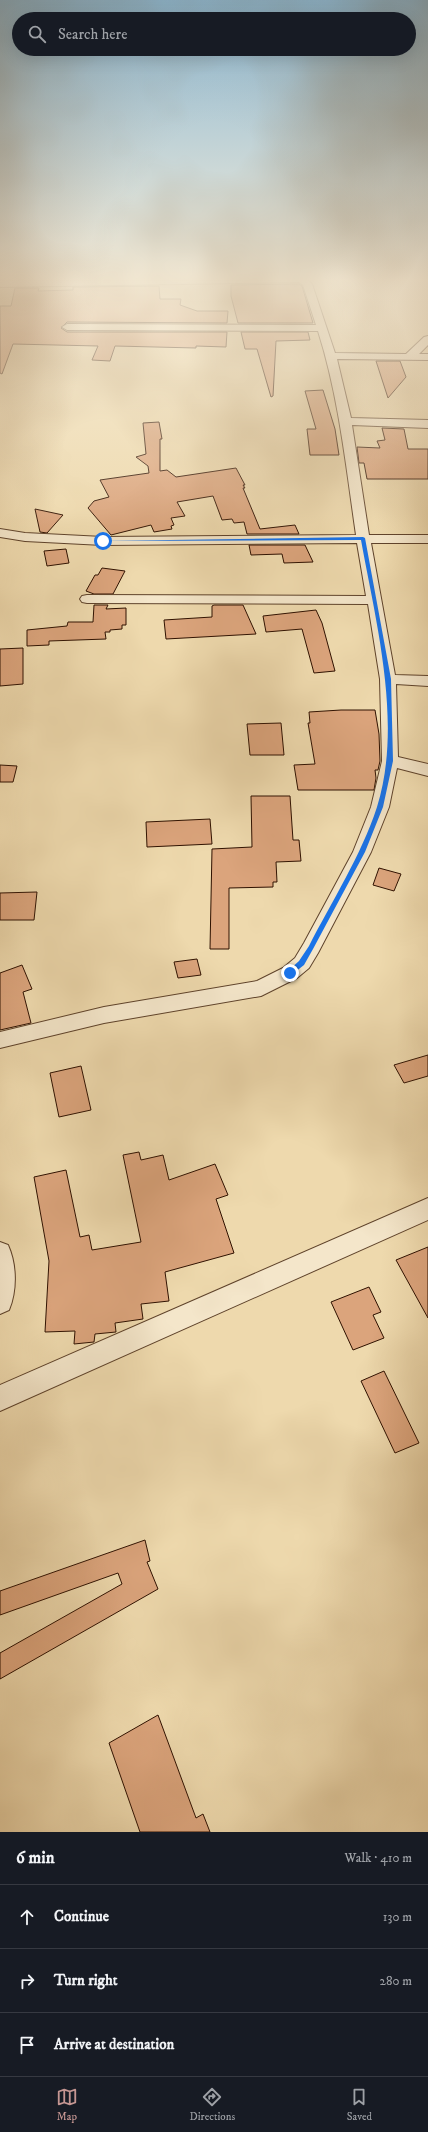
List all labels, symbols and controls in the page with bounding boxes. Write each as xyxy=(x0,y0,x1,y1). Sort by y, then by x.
search box xyxy=(12,12,416,56)
icon: search xyxy=(26,23,48,45)
text: Search here xyxy=(58,25,127,44)
route start xyxy=(94,532,112,550)
route end xyxy=(281,964,299,982)
text: 6 min xyxy=(16,1847,55,1869)
text: Walk · 410 m xyxy=(345,1850,412,1866)
icon: ahead xyxy=(16,1906,38,1928)
text: Continue xyxy=(54,1907,109,1926)
text: 130 m xyxy=(383,1909,412,1925)
icon: right xyxy=(16,1970,38,1992)
text: Turn right xyxy=(54,1971,117,1990)
text: 280 m xyxy=(380,1973,412,1989)
icon: arrive xyxy=(16,2034,38,2056)
text: Arrive at destination xyxy=(54,2035,174,2054)
tab: Map xyxy=(56,2086,78,2124)
tab: Directions xyxy=(190,2086,235,2124)
tab: Saved xyxy=(347,2086,372,2124)

